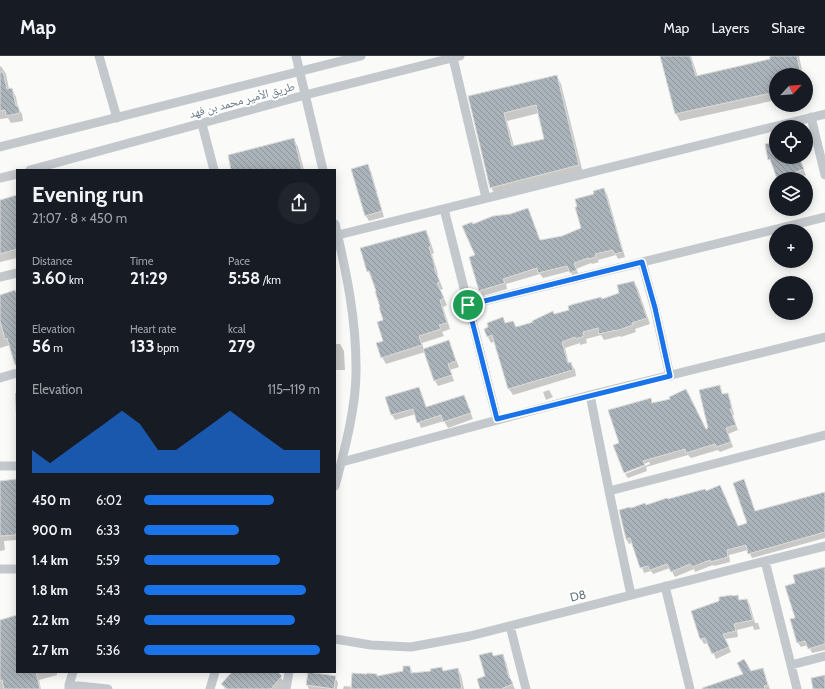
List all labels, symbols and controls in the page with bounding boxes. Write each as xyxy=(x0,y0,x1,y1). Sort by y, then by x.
text: Map xyxy=(20,16,56,39)
text: Map xyxy=(664,19,689,37)
text: Layers xyxy=(711,19,749,37)
text: Share xyxy=(771,19,805,37)
north arrow xyxy=(769,68,813,112)
map controls xyxy=(769,68,813,320)
street label: طريق الأمير محمد بن فهد xyxy=(187,78,297,121)
button: locate xyxy=(769,120,813,164)
button: layers xyxy=(769,172,813,216)
text: Evening run xyxy=(32,181,144,208)
button: share xyxy=(278,182,320,224)
text: 21:07 · 8 × 450 m xyxy=(32,210,127,226)
button: + xyxy=(769,224,813,268)
text: Distance xyxy=(32,254,73,268)
text: Time xyxy=(130,254,153,268)
text: Pace xyxy=(228,254,250,268)
text: 3.60 xyxy=(32,268,67,288)
text: 21:29 xyxy=(130,268,168,288)
text: 5:58 xyxy=(228,268,260,288)
text: km xyxy=(67,273,84,287)
text: /km xyxy=(260,273,281,287)
button: − xyxy=(769,276,813,320)
pin xyxy=(451,288,485,322)
icon: arrive xyxy=(457,294,479,316)
text: Elevation xyxy=(32,322,75,336)
text: Heart rate xyxy=(130,322,176,336)
text: kcal xyxy=(228,322,246,336)
text: 56 xyxy=(32,336,51,356)
text: 133 xyxy=(130,336,155,356)
text: 279 xyxy=(228,336,255,356)
text: m xyxy=(51,341,63,355)
text: bpm xyxy=(155,341,179,355)
text: Elevation xyxy=(32,381,83,397)
text: 115–119 m xyxy=(267,381,320,397)
text: 450 m xyxy=(32,492,70,508)
text: 6:02 xyxy=(96,492,122,508)
text: 900 m xyxy=(32,522,72,538)
text: 6:33 xyxy=(96,522,120,538)
text: 1.4 km xyxy=(32,552,68,568)
text: 5:59 xyxy=(96,552,120,568)
text: 1.8 km xyxy=(32,582,68,598)
text: 5:43 xyxy=(96,582,120,598)
street label: D8 xyxy=(568,586,587,605)
text: 2.2 km xyxy=(32,612,69,628)
text: 5:49 xyxy=(96,612,121,628)
text: 2.7 km xyxy=(32,642,69,658)
text: 5:36 xyxy=(96,642,120,658)

